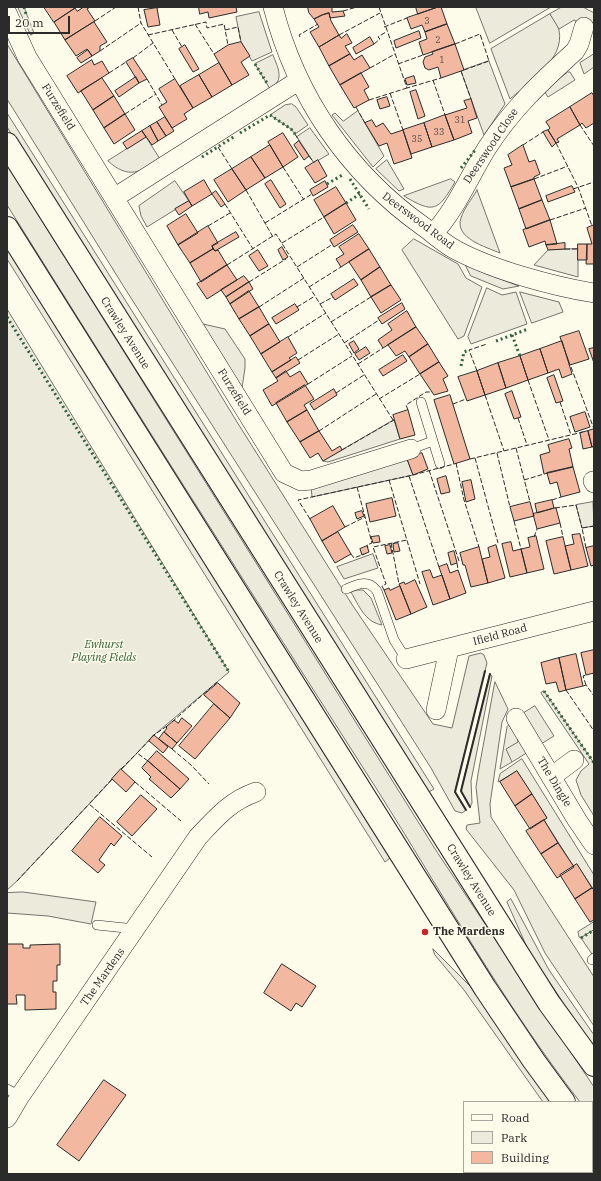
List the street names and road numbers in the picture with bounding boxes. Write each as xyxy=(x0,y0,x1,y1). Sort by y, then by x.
street label: Furzefield xyxy=(38,81,78,133)
street label: Deerswood Close xyxy=(461,106,521,186)
street label: Deerswood Road xyxy=(380,190,456,252)
street label: Crawley Avenue xyxy=(98,295,152,371)
street label: Furzefield xyxy=(214,366,254,418)
street label: Crawley Avenue xyxy=(271,569,325,645)
street label: Ifield Road xyxy=(472,621,528,649)
street label: The Dingle xyxy=(534,755,574,809)
street label: Crawley Avenue xyxy=(444,842,498,918)
street label: The Mardens xyxy=(78,945,128,1009)

